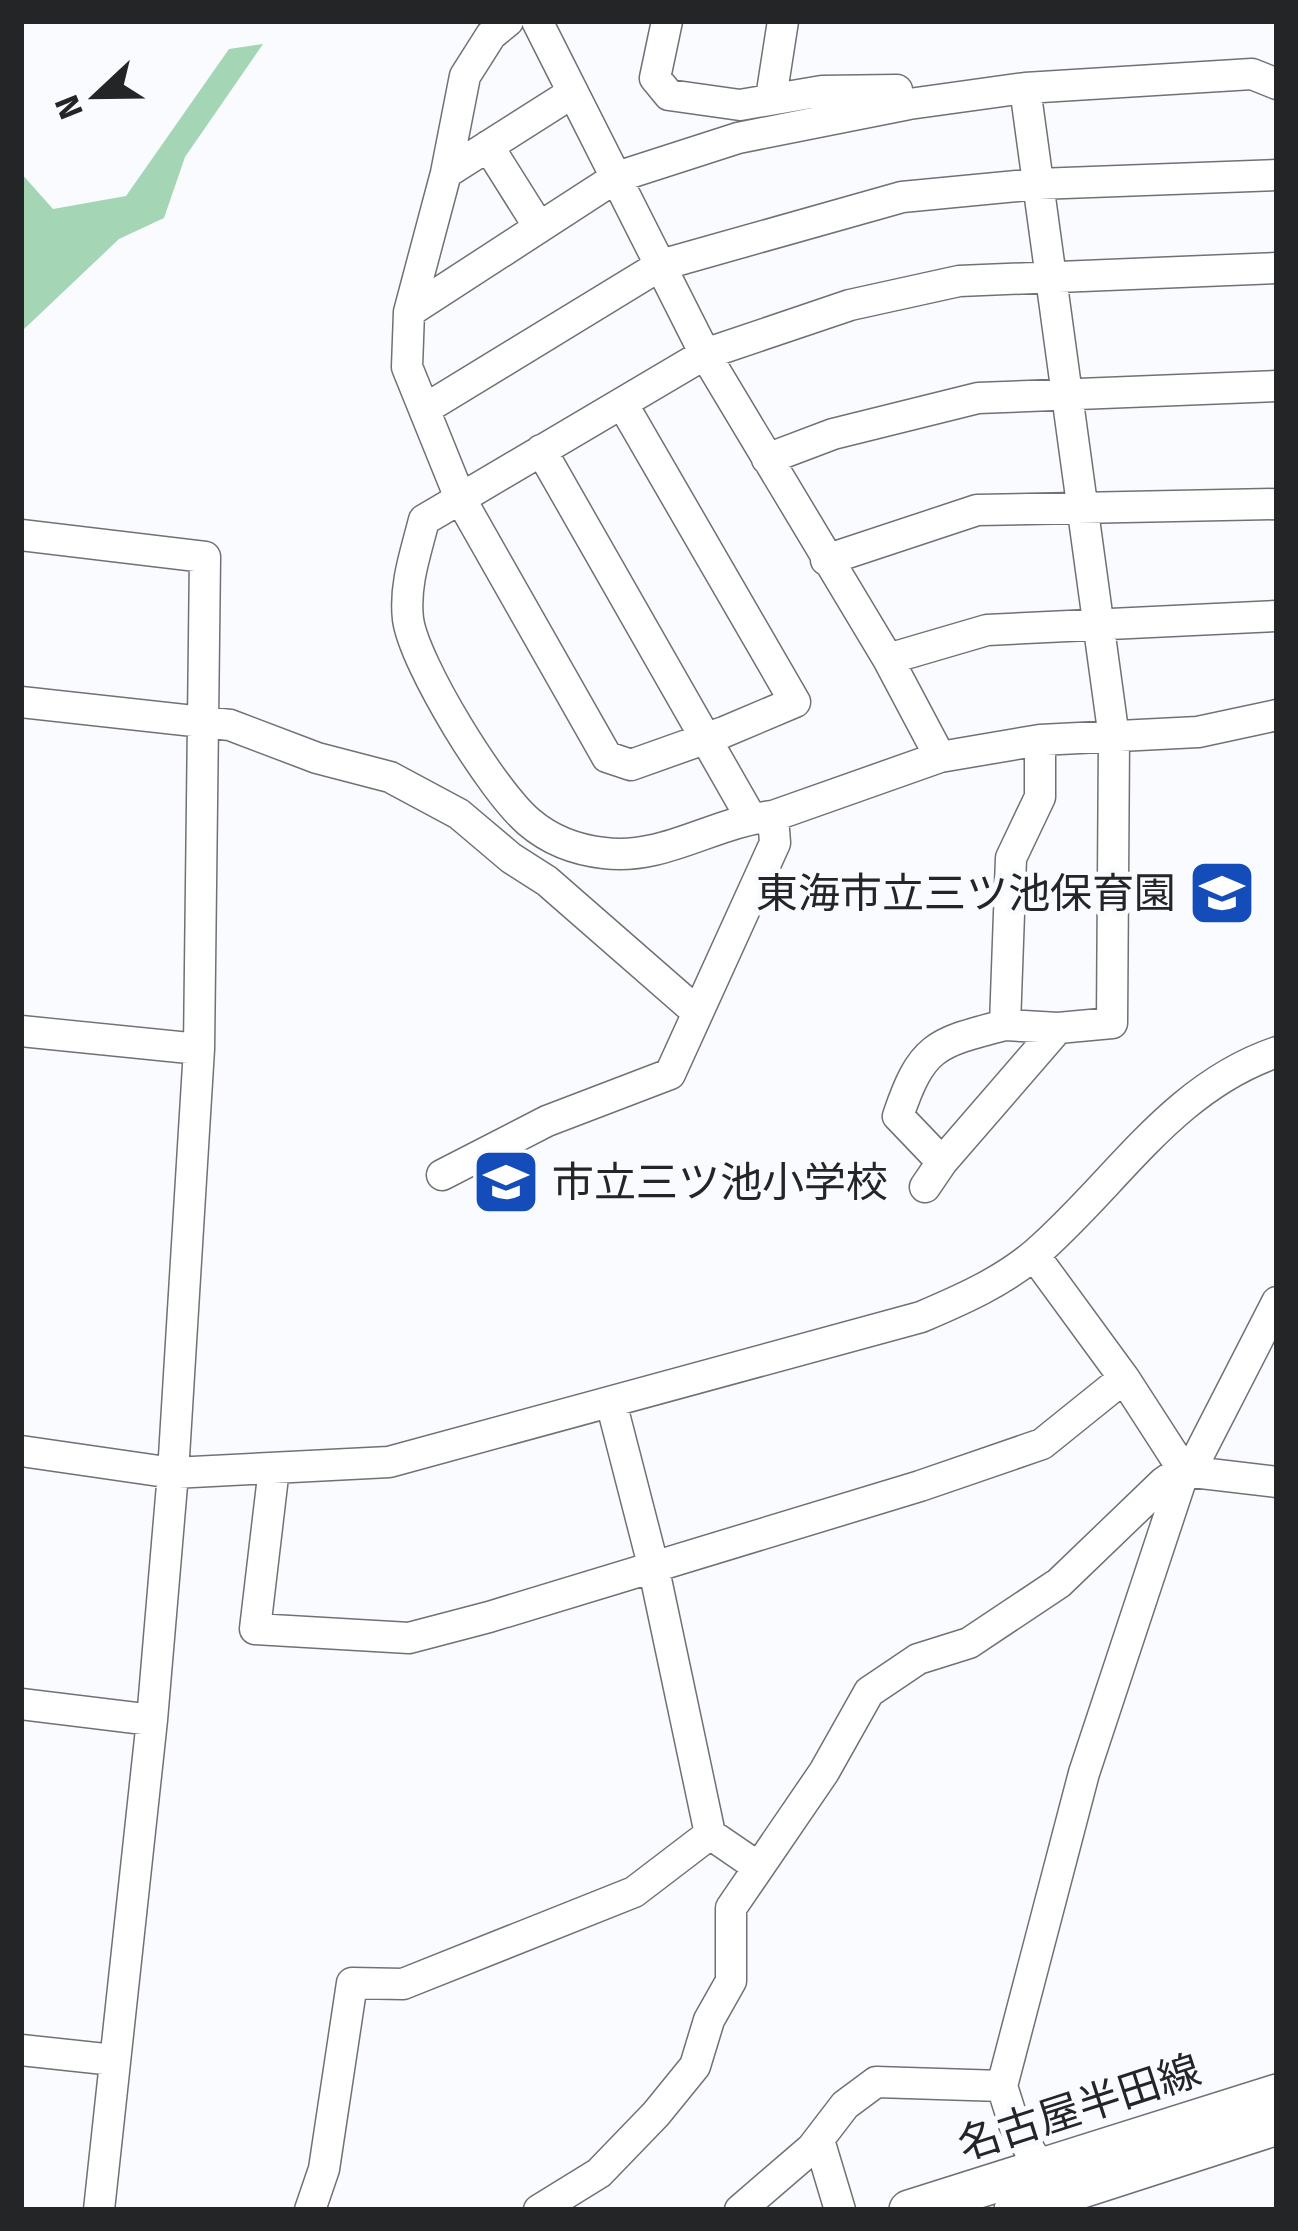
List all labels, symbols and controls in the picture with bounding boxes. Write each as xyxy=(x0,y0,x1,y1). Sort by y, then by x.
north arrow xyxy=(36,36,156,156)
text: N xyxy=(46,89,92,125)
school or university icon: 東海市立三ツ池保育園 xyxy=(1187,858,1257,928)
place label: 東海市立三ツ池保育園 xyxy=(756,869,1176,919)
school or university icon: 市立三ツ池小学校 xyxy=(471,1147,541,1217)
place label: 市立三ツ池小学校 xyxy=(552,1158,888,1208)
street label: 名古屋半田線 xyxy=(952,2045,1207,2171)

